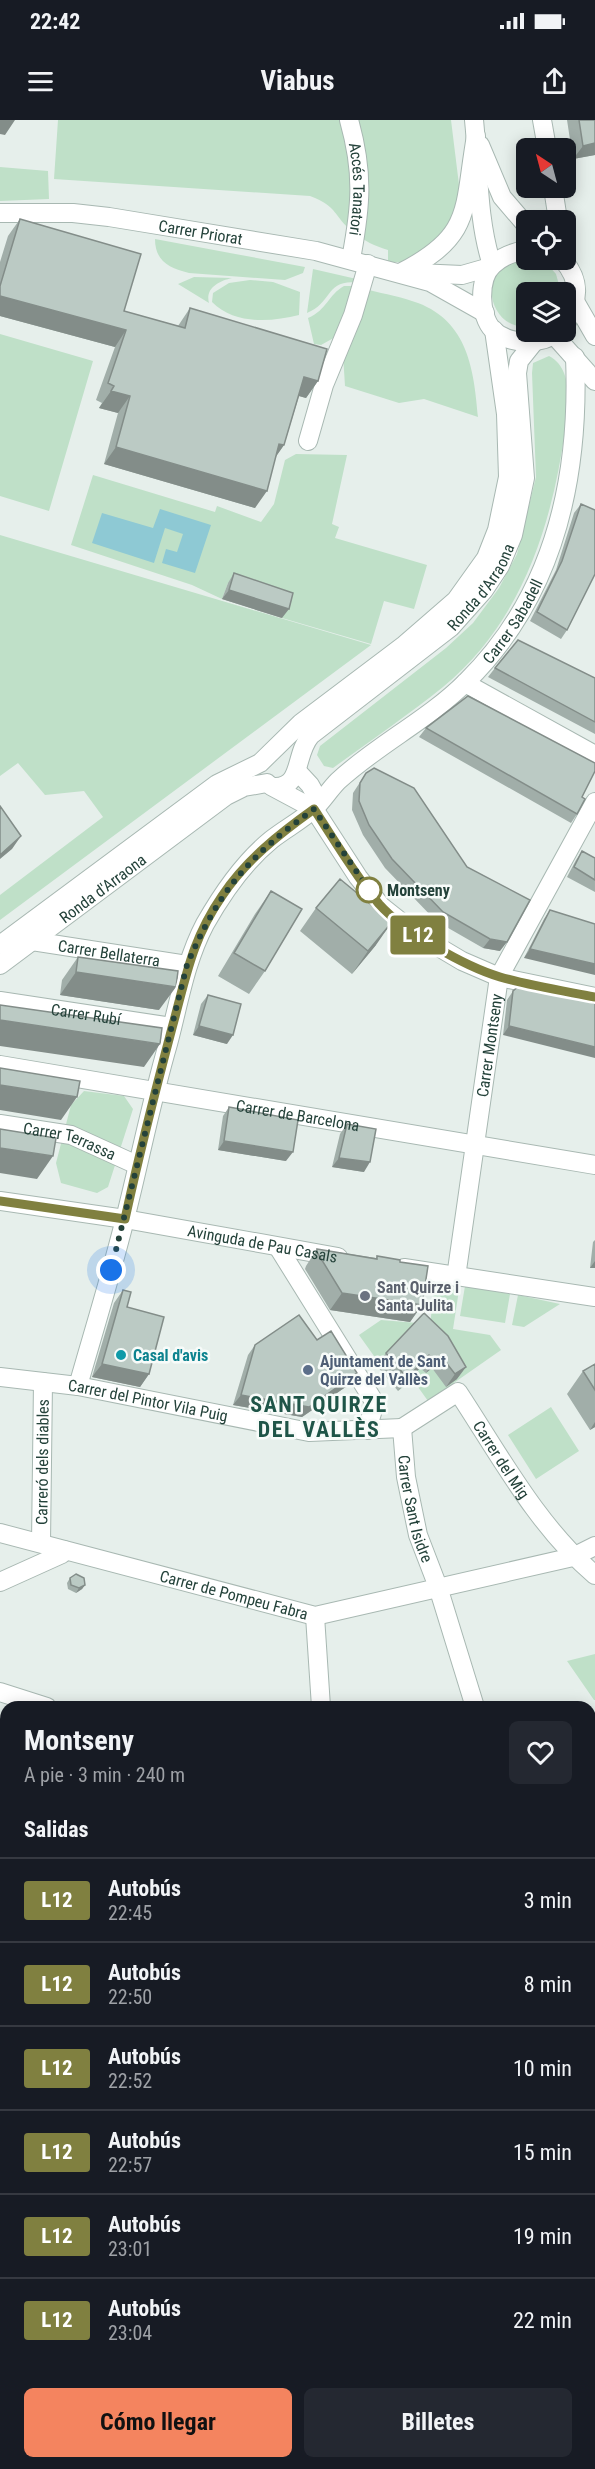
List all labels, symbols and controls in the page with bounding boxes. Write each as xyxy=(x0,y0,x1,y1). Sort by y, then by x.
text: 22:42 xyxy=(30,9,81,34)
icon: menu xyxy=(24,65,57,98)
text: Viabus xyxy=(260,65,335,97)
icon: share xyxy=(538,65,571,98)
north arrow xyxy=(516,138,576,198)
map controls xyxy=(516,138,576,342)
street label: Accés Tanatori xyxy=(345,141,368,237)
button: locate xyxy=(516,210,576,270)
street label: Carrer Priorat xyxy=(157,216,244,249)
button: layers xyxy=(516,282,576,342)
street label: Ronda d'Arraona xyxy=(443,541,518,635)
street label: Carrer Sabadell xyxy=(479,576,547,667)
street label: Ronda d'Arraona xyxy=(56,850,150,927)
marker: Montseny xyxy=(356,877,382,903)
place label: Montseny xyxy=(387,881,450,900)
line badge: L12 xyxy=(384,916,452,954)
text: L12 xyxy=(402,923,434,947)
street label: Carrer Bellaterra xyxy=(57,936,161,971)
street label: Carrer Montseny xyxy=(473,992,507,1098)
street label: Carrer Rubí xyxy=(50,1000,123,1029)
street label: Carrer de Barcelona xyxy=(235,1096,361,1135)
street label: Carrer Terrassa xyxy=(22,1119,119,1164)
street label: Avinguda de Pau Casals xyxy=(186,1221,339,1267)
your location xyxy=(96,1255,126,1285)
place label: Sant Quirze i Santa Julita xyxy=(377,1278,459,1315)
marker: Sant Quirze i Santa Julita xyxy=(358,1289,372,1303)
place label: Casal d'avis xyxy=(133,1346,208,1365)
marker: Casal d'avis xyxy=(114,1348,128,1362)
place label: Ajuntament de Sant Quirze del Vallès xyxy=(320,1352,446,1389)
marker: Ajuntament de Sant Quirze del Vallès xyxy=(301,1363,315,1377)
street label: Carrer del Pintor Vila Puig xyxy=(67,1376,230,1426)
district label: SANT QUIRZE DEL VALLÈS xyxy=(250,1392,388,1442)
street label: Carreró dels diables xyxy=(32,1399,53,1525)
street label: Carrer del Mig xyxy=(469,1417,533,1502)
street label: Carrer Sant Isidre xyxy=(394,1454,437,1565)
street label: Carrer de Pompeu Fabra xyxy=(158,1567,310,1624)
button: heart xyxy=(509,1721,572,1784)
text: Montseny xyxy=(24,1724,134,1757)
text: A pie · 3 min · 240 m xyxy=(24,1763,185,1787)
text: Salidas xyxy=(24,1817,89,1842)
text: Autobús xyxy=(108,1876,181,1901)
text: L12 xyxy=(41,1888,73,1912)
text: 3 min xyxy=(524,1888,572,1913)
text: 22:45 xyxy=(108,1901,152,1925)
text: Autobús xyxy=(108,1960,181,1985)
text: L12 xyxy=(41,1972,73,1996)
text: 8 min xyxy=(524,1972,572,1997)
text: 22:50 xyxy=(108,1985,152,2009)
text: Autobús xyxy=(108,2044,181,2069)
text: L12 xyxy=(41,2056,73,2080)
text: 10 min xyxy=(513,2056,572,2081)
text: 22:52 xyxy=(108,2069,152,2093)
text: Autobús xyxy=(108,2128,181,2153)
text: L12 xyxy=(41,2140,73,2164)
text: 15 min xyxy=(513,2140,572,2165)
text: 22:57 xyxy=(108,2153,152,2177)
text: Autobús xyxy=(108,2212,181,2237)
text: L12 xyxy=(41,2224,73,2248)
text: 19 min xyxy=(513,2224,572,2249)
text: 23:01 xyxy=(108,2237,152,2261)
text: Autobús xyxy=(108,2296,181,2321)
text: L12 xyxy=(41,2308,73,2332)
text: 22 min xyxy=(513,2308,572,2333)
text: 23:04 xyxy=(108,2321,152,2345)
button: Cómo llegar xyxy=(24,2388,292,2457)
button: Billetes xyxy=(304,2388,572,2457)

